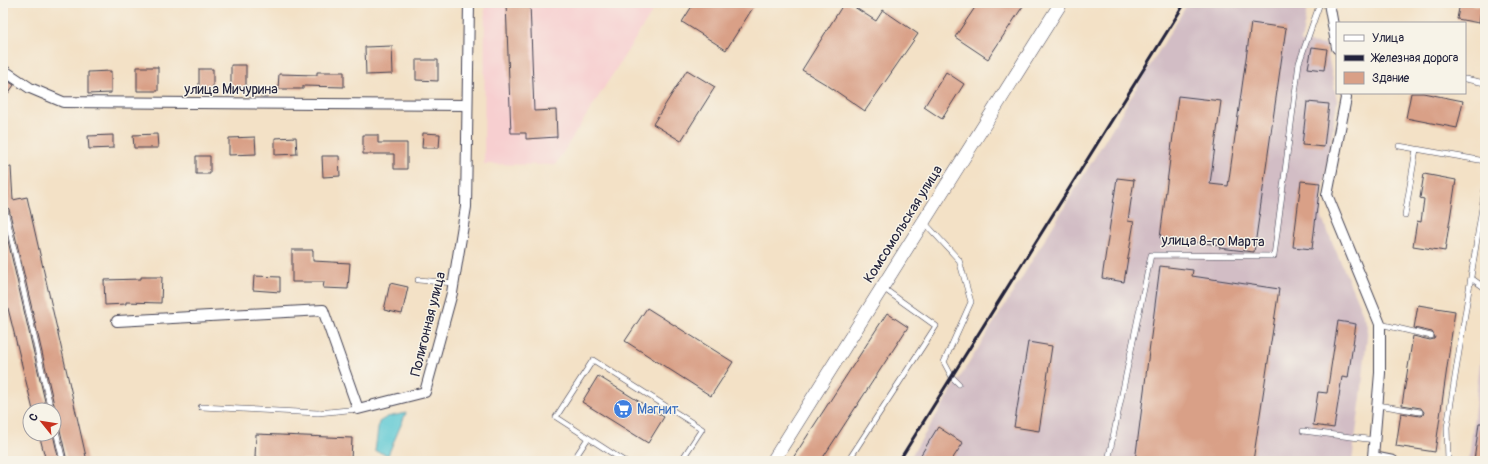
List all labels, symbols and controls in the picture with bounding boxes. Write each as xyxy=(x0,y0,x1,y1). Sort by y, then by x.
legend xyxy=(1336,22,1466,94)
text: Улица xyxy=(1372,31,1404,46)
text: Железная дорога xyxy=(1370,51,1459,66)
text: Здание xyxy=(1372,71,1409,86)
street label: улица Мичурина xyxy=(183,81,278,98)
street label: Комсомольская улица xyxy=(860,162,946,286)
street label: улица 8-го Марта xyxy=(1160,232,1265,250)
street label: Полигонная улица xyxy=(407,270,449,378)
supermarket icon: Магнит xyxy=(612,398,634,420)
place label: Магнит xyxy=(637,401,679,418)
north arrow xyxy=(22,402,62,442)
text: С xyxy=(26,411,41,423)

